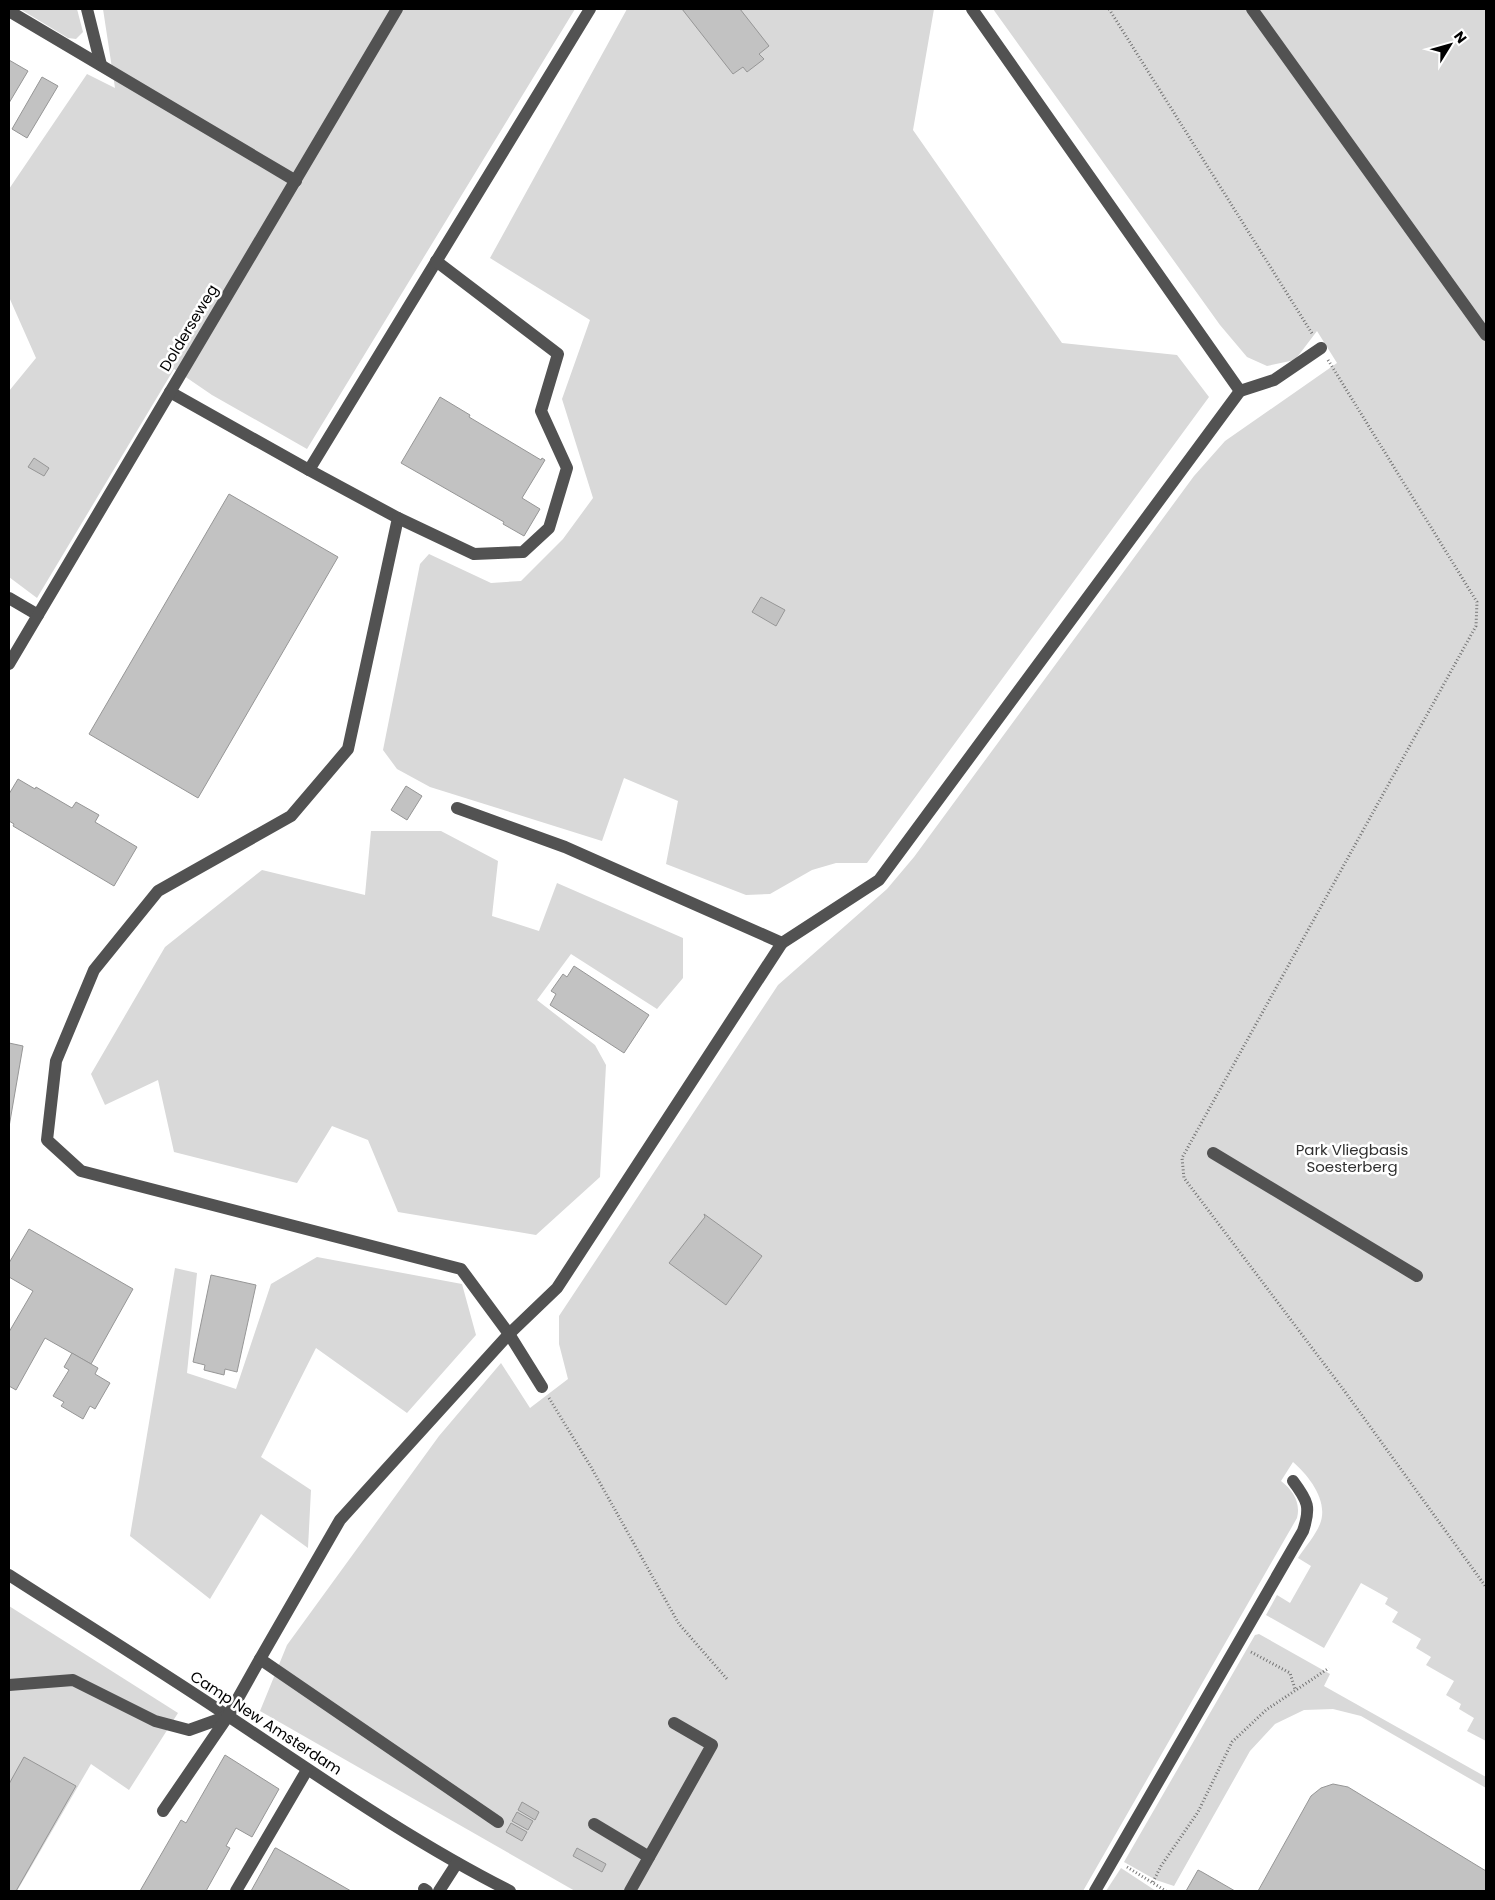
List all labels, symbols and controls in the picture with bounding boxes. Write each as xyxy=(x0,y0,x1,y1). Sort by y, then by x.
north arrow xyxy=(1425,20,1475,70)
text: N xyxy=(1449,27,1472,47)
street label: Dolderseweg xyxy=(154,280,223,375)
park label: Park Vliegbasis Soesterberg xyxy=(1296,1139,1409,1177)
street label: Camp New Amsterdam xyxy=(186,1666,346,1780)

